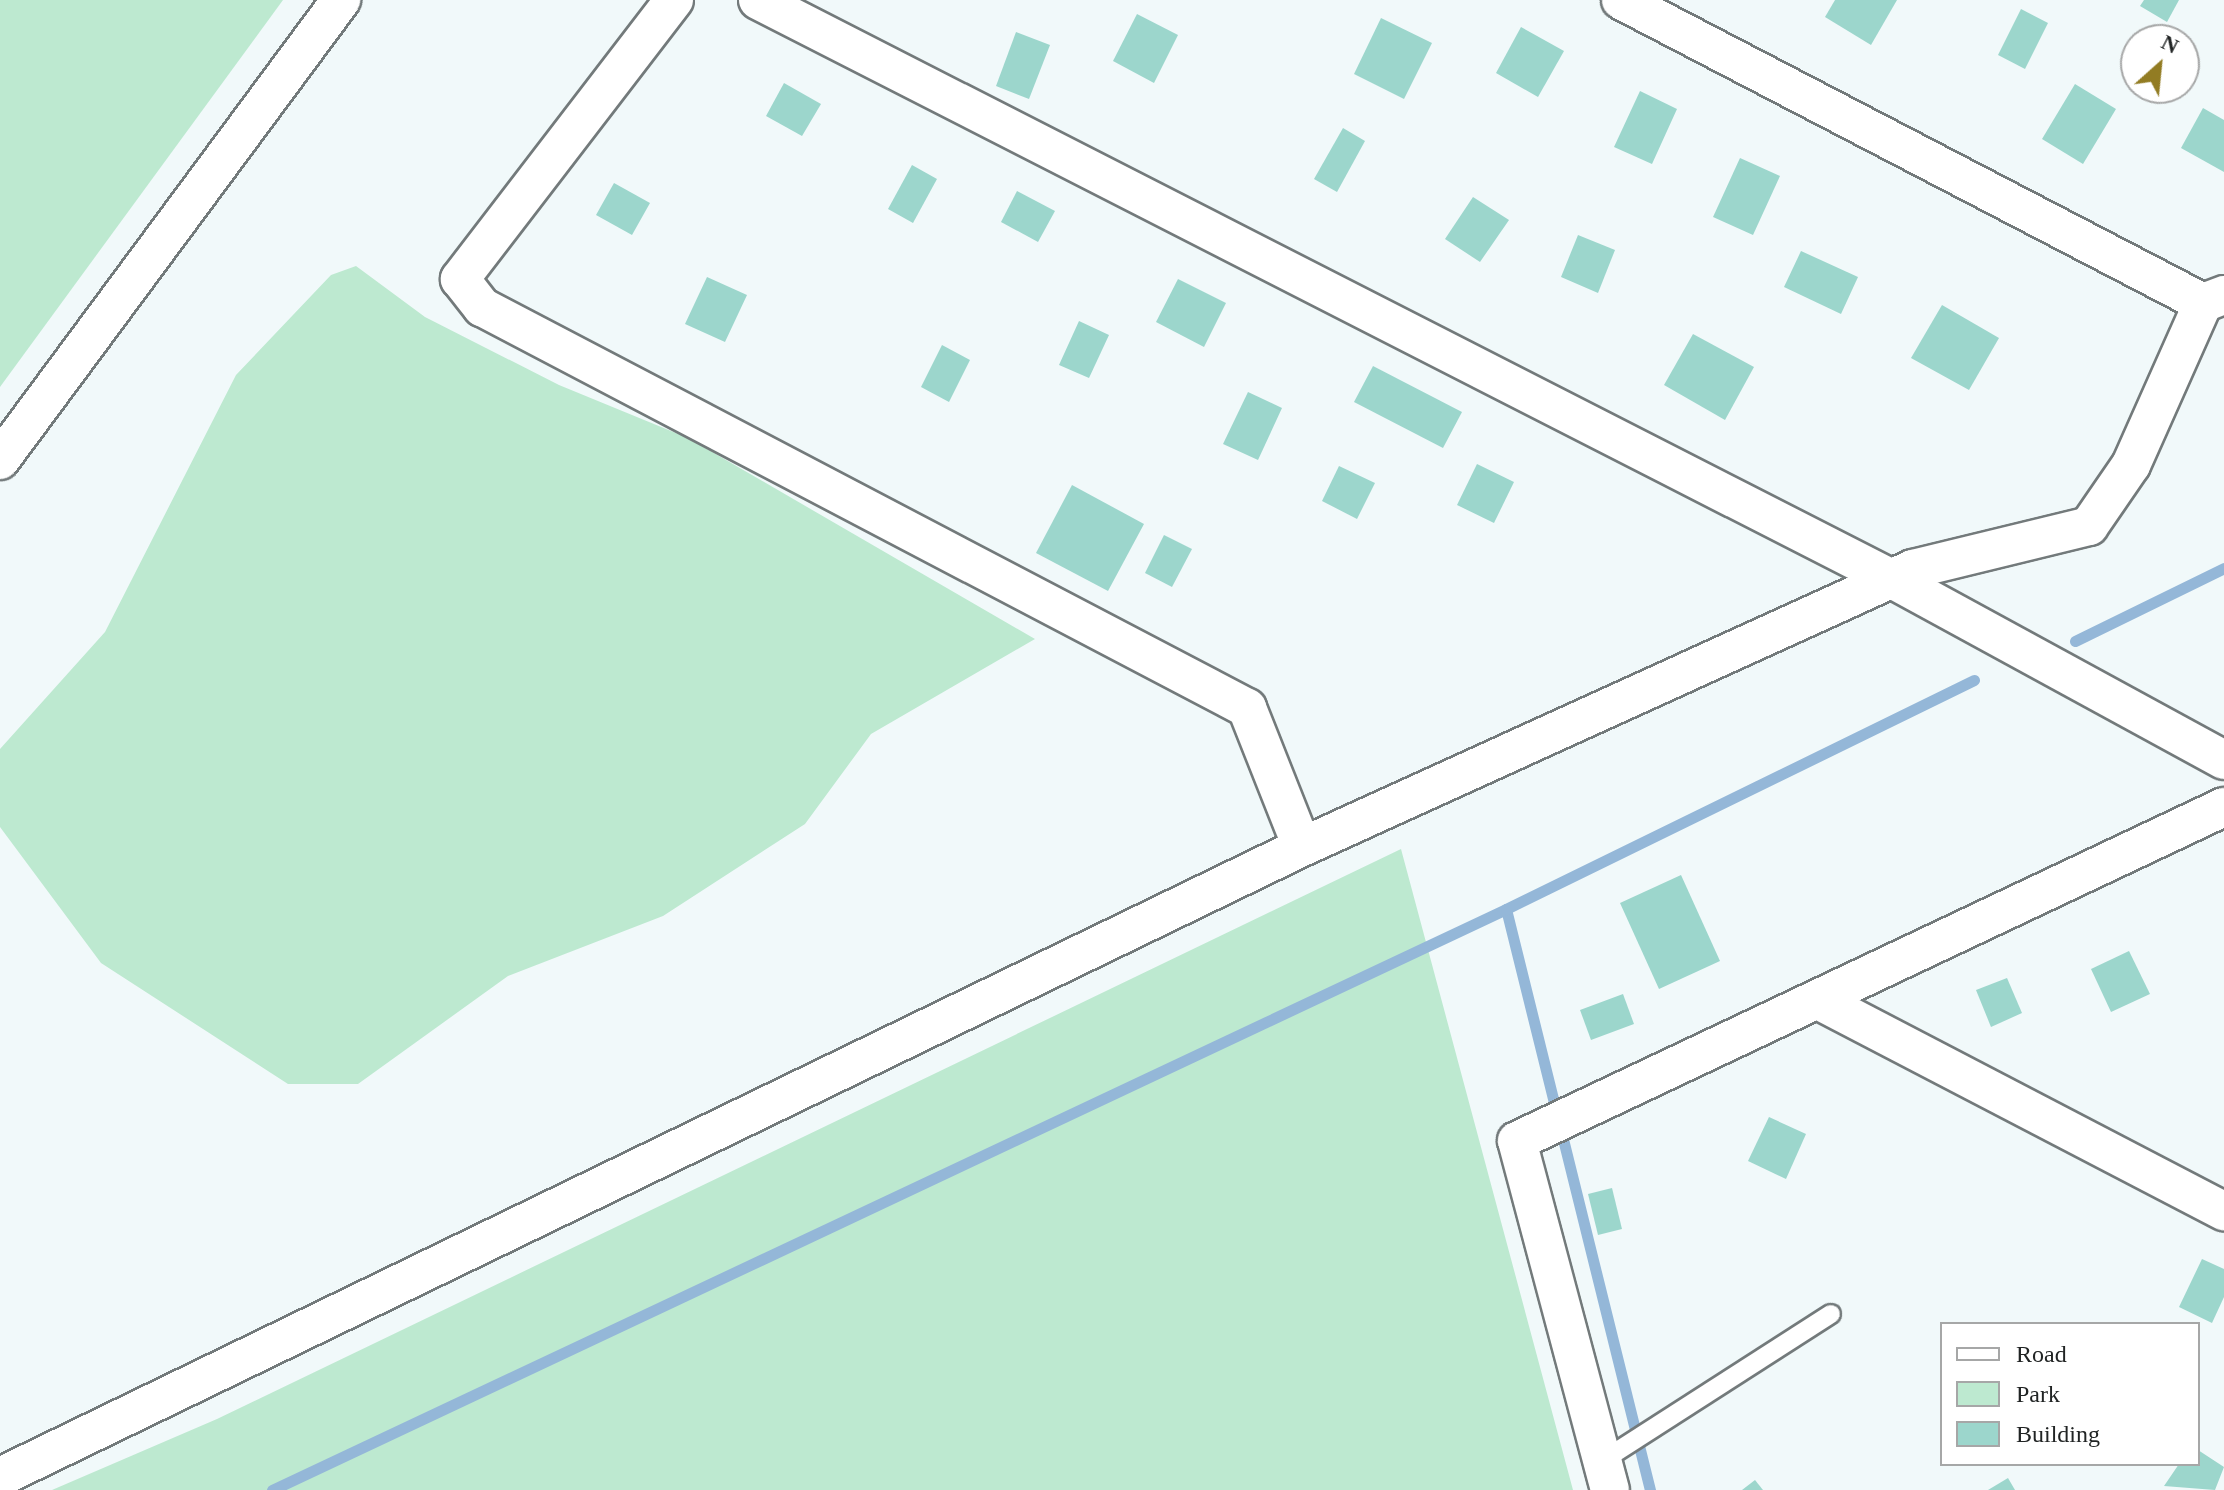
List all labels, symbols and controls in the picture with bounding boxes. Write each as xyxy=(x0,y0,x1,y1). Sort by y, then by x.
north arrow xyxy=(2120,24,2200,104)
text: N xyxy=(2157,29,2183,59)
legend xyxy=(1940,1322,2200,1466)
text: Road xyxy=(2016,1341,2067,1367)
text: Park xyxy=(2016,1381,2060,1407)
text: Building xyxy=(2016,1421,2100,1447)

